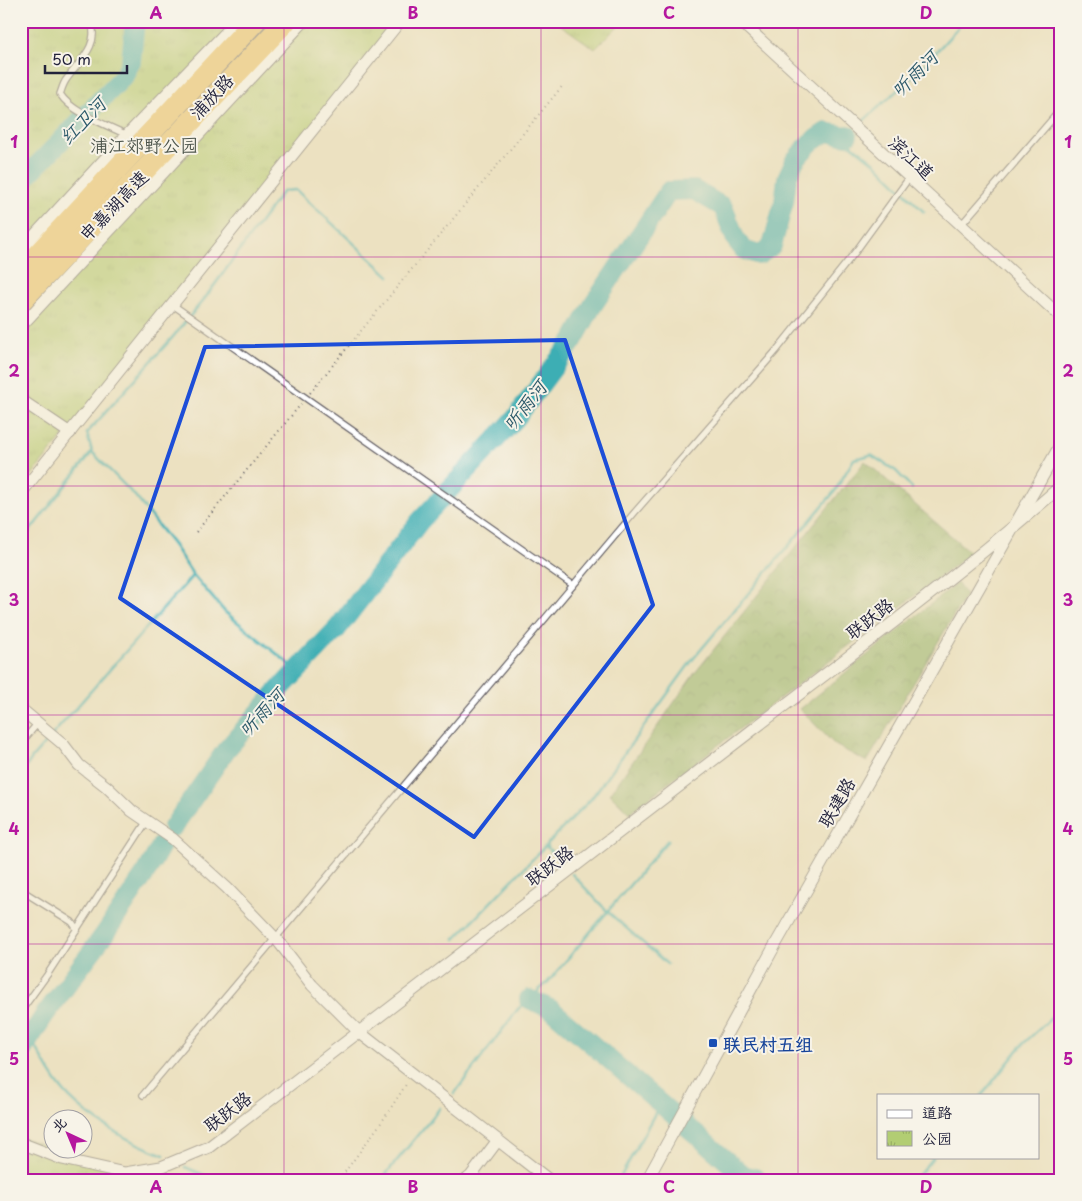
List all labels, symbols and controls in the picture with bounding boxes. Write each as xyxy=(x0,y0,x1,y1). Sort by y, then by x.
text: A xyxy=(150,0,163,24)
text: B xyxy=(408,0,419,24)
text: C xyxy=(663,0,675,24)
text: D xyxy=(920,0,932,24)
water label: 听雨河 xyxy=(884,41,946,103)
scale bar xyxy=(45,42,128,74)
text: 50 m xyxy=(52,47,91,70)
street label: 浦放路 xyxy=(183,67,239,125)
water label: 红卫河 xyxy=(52,88,114,150)
text: 1 xyxy=(10,129,18,153)
street label: 滨江道 xyxy=(883,129,941,185)
text: 1 xyxy=(1064,129,1072,153)
park label: 浦江郊野公园 xyxy=(90,131,198,158)
street label: 申嘉湖高速 xyxy=(72,163,154,247)
text: 2 xyxy=(8,358,20,382)
text: 2 xyxy=(1062,358,1074,382)
water label: 听雨河 xyxy=(495,372,554,436)
text: 3 xyxy=(9,587,19,611)
text: 3 xyxy=(1063,587,1073,611)
street label: 联跃路 xyxy=(839,591,899,645)
water label: 听雨河 xyxy=(232,679,292,743)
street label: 联建路 xyxy=(811,772,861,832)
text: 4 xyxy=(9,816,20,840)
text: 4 xyxy=(1063,816,1074,840)
street label: 联跃路 xyxy=(519,838,579,892)
place label: 联民村五组 xyxy=(723,1030,813,1057)
marker: 联民村五组 xyxy=(707,1037,719,1049)
text: 5 xyxy=(9,1046,19,1070)
text: 5 xyxy=(1063,1046,1073,1070)
street label: 联跃路 xyxy=(197,1084,257,1138)
legend xyxy=(877,1094,1040,1158)
text: 道路 xyxy=(922,1100,952,1123)
north arrow xyxy=(42,1108,92,1158)
text: 北 xyxy=(46,1112,71,1137)
text: 公园 xyxy=(922,1126,952,1149)
text: A xyxy=(150,1174,163,1198)
text: B xyxy=(408,1174,419,1198)
text: C xyxy=(663,1174,675,1198)
text: D xyxy=(920,1174,932,1198)

